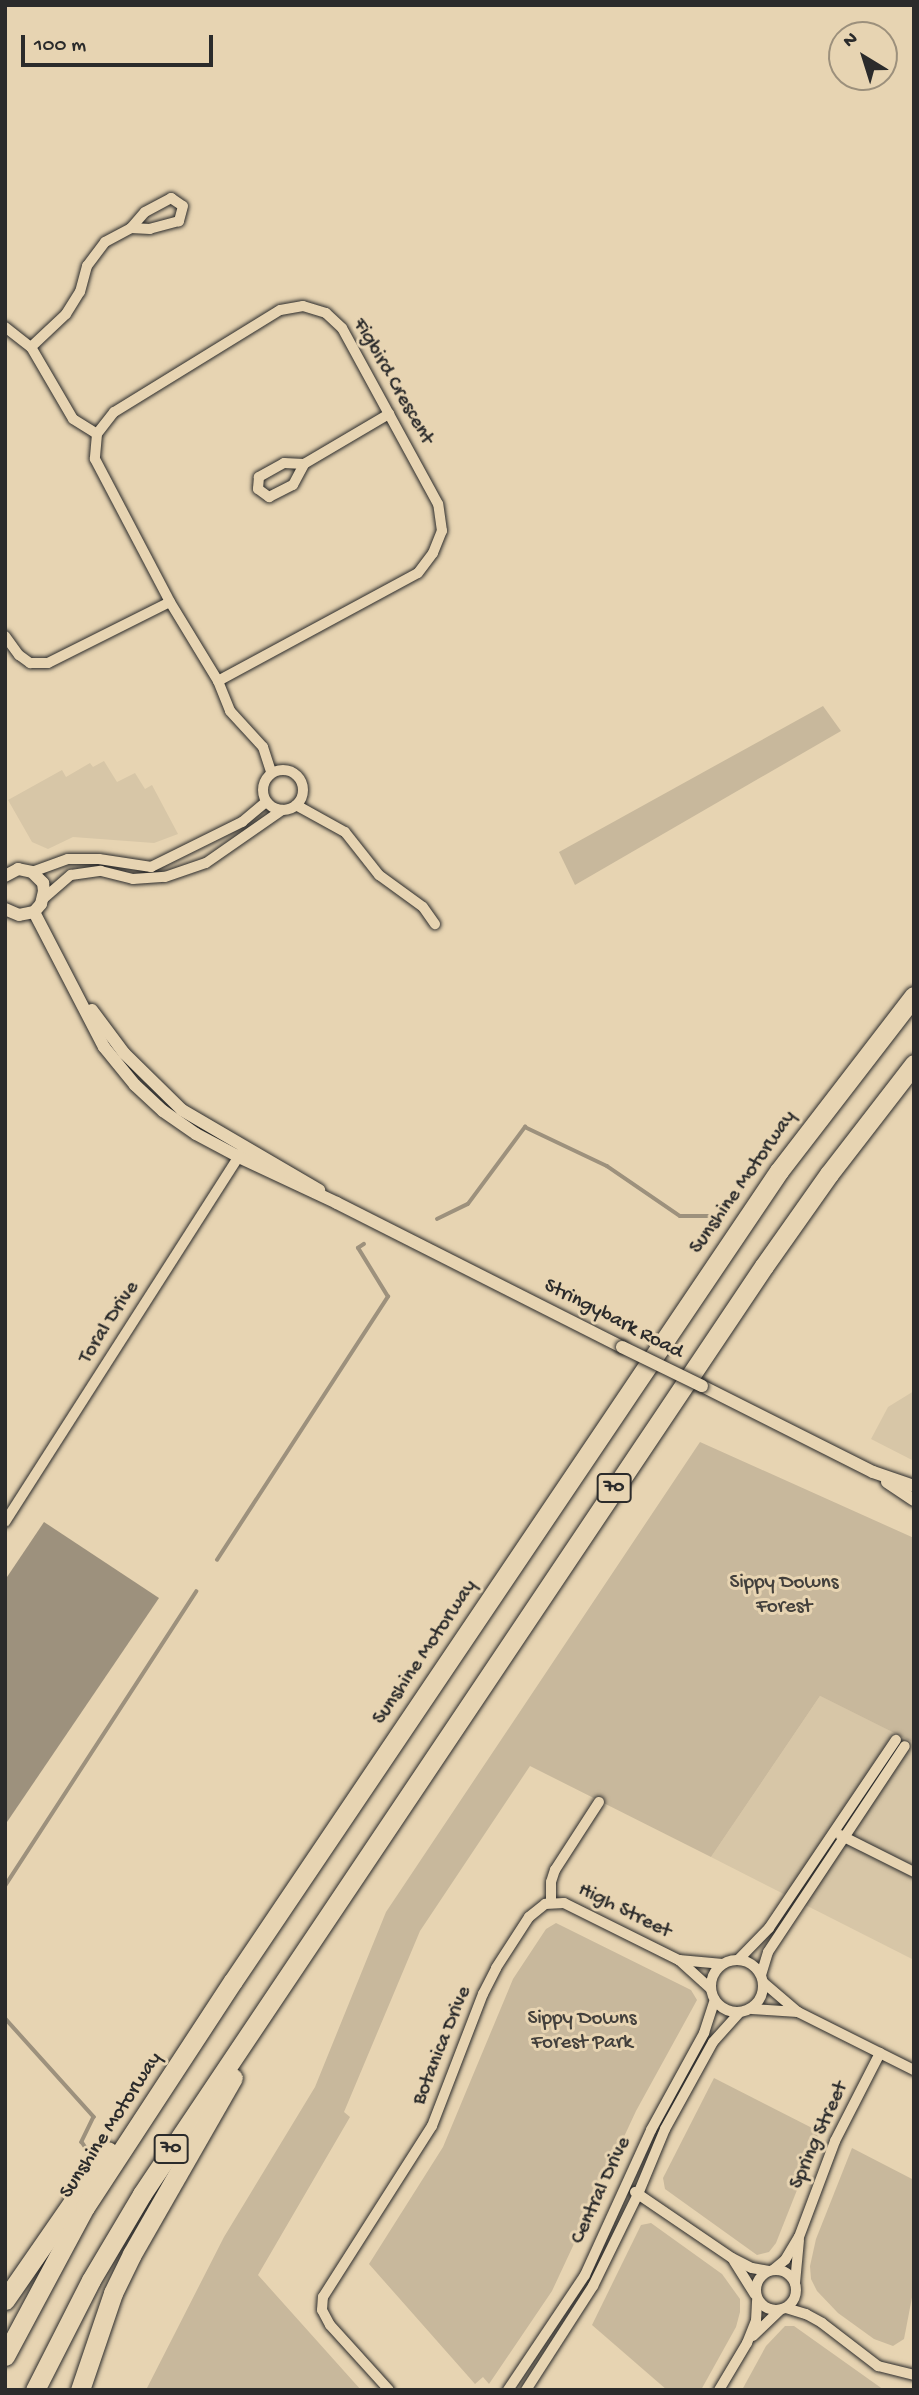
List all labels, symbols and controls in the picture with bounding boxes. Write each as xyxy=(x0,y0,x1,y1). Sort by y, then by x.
scale bar xyxy=(24,21,217,65)
north arrow xyxy=(828,21,898,91)
text: N xyxy=(839,28,863,54)
text: 100 m xyxy=(34,34,86,59)
street label: Figbird Crescent xyxy=(346,314,438,450)
street label: Sunshine Motorway xyxy=(685,1106,803,1260)
street label: Stringybark Road xyxy=(539,1274,687,1366)
street label: Toral Drive xyxy=(74,1277,146,1369)
road number: 70 xyxy=(596,1472,632,1504)
park label: Sippy Downs Forest xyxy=(730,1571,838,1621)
street label: Sunshine Motorway xyxy=(368,1576,484,1730)
street label: High Street xyxy=(573,1879,675,1945)
street label: Botanica Drive xyxy=(408,1983,478,2109)
park label: Sippy Downs Forest Park xyxy=(528,2007,636,2057)
street label: Sunshine Motorway xyxy=(55,2048,169,2204)
street label: Spring Street xyxy=(785,2078,855,2194)
street label: Central Drive xyxy=(566,2133,638,2249)
road number: 70 xyxy=(154,2134,188,2164)

